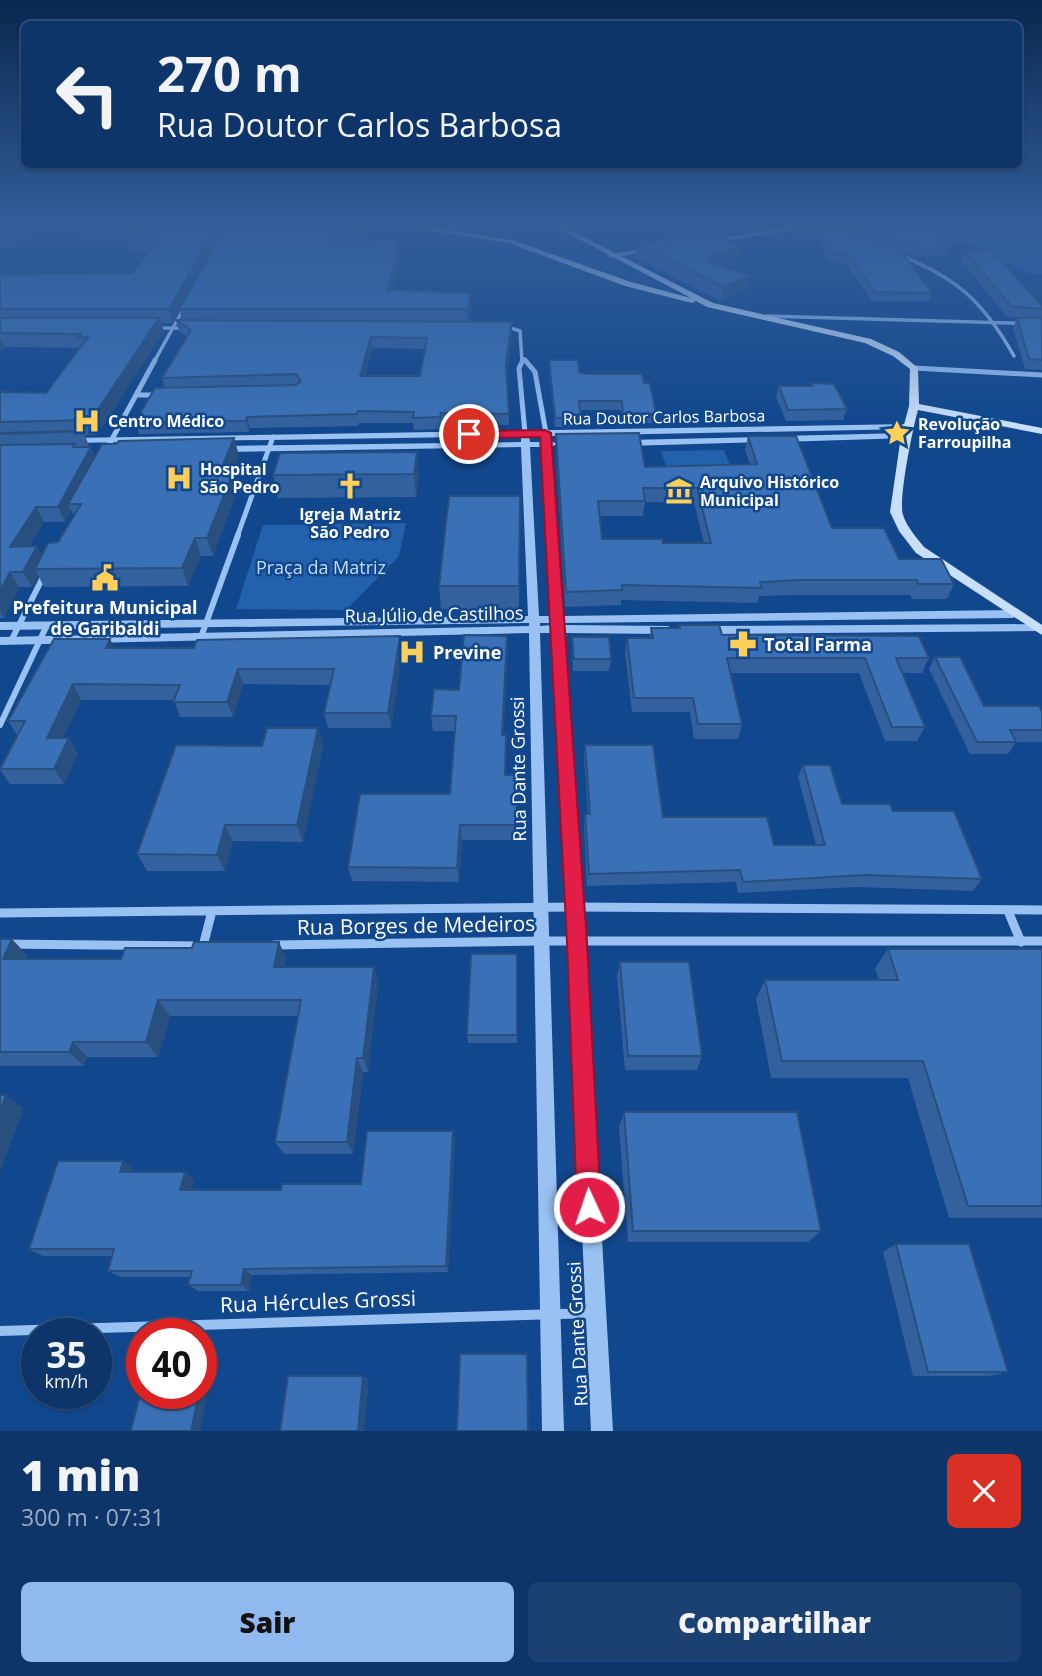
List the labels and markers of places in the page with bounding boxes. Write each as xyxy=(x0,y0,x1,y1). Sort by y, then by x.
pin xyxy=(439,404,499,464)
hospital icon: Centro Médico xyxy=(72,406,102,436)
place label: Centro Médico xyxy=(108,410,224,432)
place label: Revolução Farroupilha xyxy=(918,413,1011,453)
place icon: Revolução Farroupilha xyxy=(882,418,912,448)
place label: Hospital São Pedro xyxy=(200,458,279,498)
hospital icon: Hospital São Pedro xyxy=(164,463,194,493)
church icon: Igreja Matriz São Pedro xyxy=(335,471,365,501)
place label: Arquivo Histórico Municipal xyxy=(700,471,839,511)
museum icon: Arquivo Histórico Municipal xyxy=(664,476,694,506)
place label: Igreja Matriz São Pedro xyxy=(299,503,401,543)
public building icon: Prefeitura Municipal de Garibaldi xyxy=(90,563,120,593)
place label: Prefeitura Municipal de Garibaldi xyxy=(12,595,198,640)
pharmacy icon: Total Farma xyxy=(728,629,758,659)
place label: Total Farma xyxy=(764,632,872,656)
hospital icon: Previne xyxy=(397,637,427,667)
place label: Previne xyxy=(433,640,501,664)

